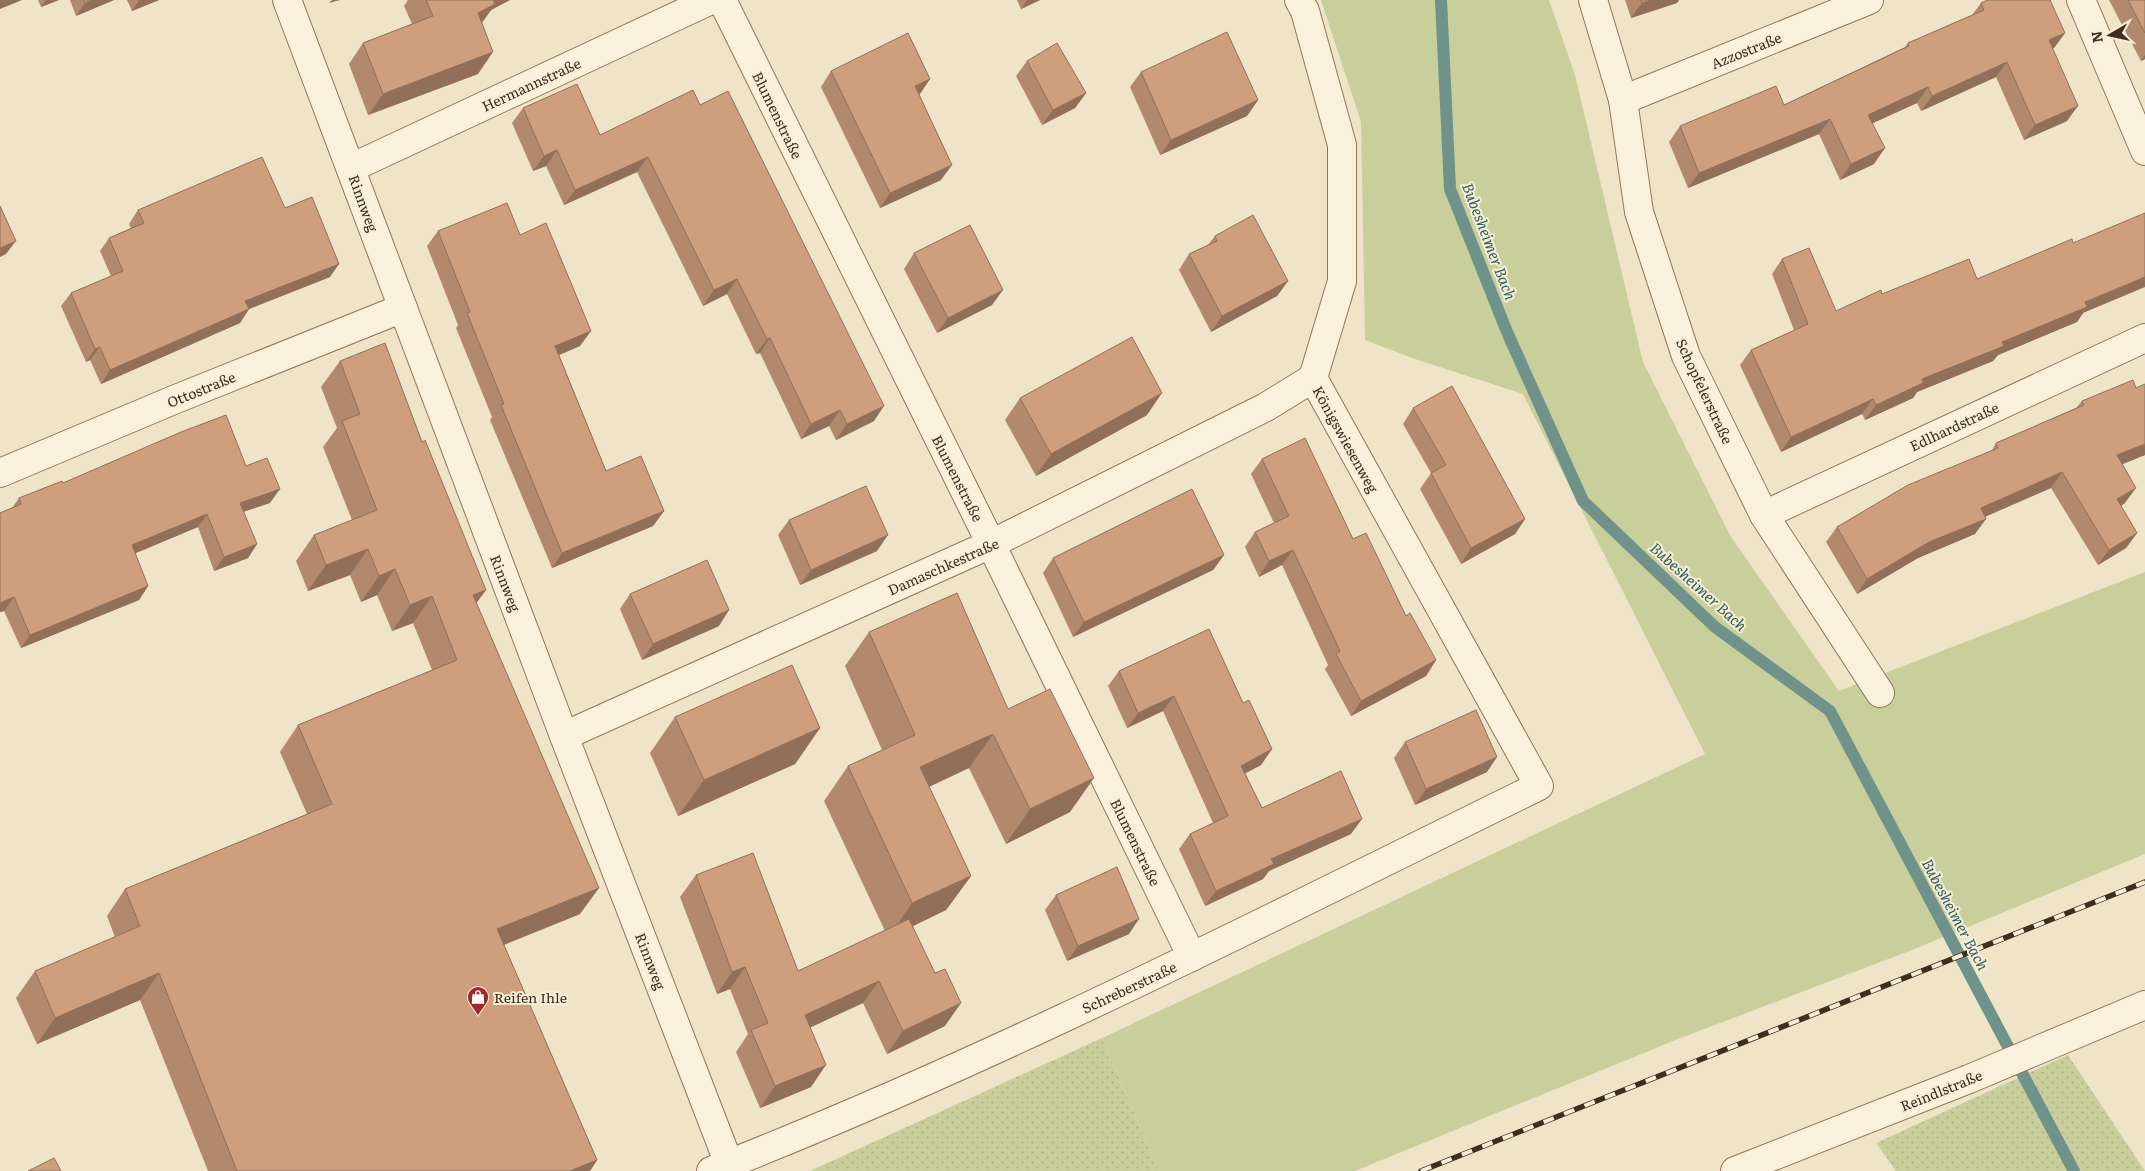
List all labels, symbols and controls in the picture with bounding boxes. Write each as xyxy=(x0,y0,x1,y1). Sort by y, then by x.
north arrow xyxy=(2085,10,2135,60)
street label: Azzostraße xyxy=(1708,27,1784,73)
text: N xyxy=(2085,30,2107,45)
street label: Hermannstraße xyxy=(478,52,584,116)
street label: Blumenstraße xyxy=(748,68,808,162)
street label: Rinnweg xyxy=(344,172,384,235)
water label: Bubesheimer Bach xyxy=(1457,179,1523,303)
street label: Schopfelerstraße xyxy=(1672,335,1738,447)
street label: Ottostraße xyxy=(164,366,238,412)
street label: Königswiesenweg xyxy=(1308,382,1384,496)
street label: Edlhardstraße xyxy=(1906,397,2002,455)
street label: Blumenstraße xyxy=(928,431,988,525)
street label: Damaschkestraße xyxy=(884,533,1002,599)
water label: Bubesheimer Bach xyxy=(1645,536,1753,636)
street label: Rinnweg xyxy=(486,552,526,615)
street label: Blumenstraße xyxy=(1106,795,1166,889)
water label: Bubesheimer Bach xyxy=(1917,854,1995,974)
street label: Rinnweg xyxy=(631,930,671,993)
street label: Schreberstraße xyxy=(1078,956,1180,1018)
shop icon: Reifen Ihle xyxy=(466,985,490,1016)
place label: Reifen Ihle xyxy=(494,987,567,1007)
street label: Reindlstraße xyxy=(1897,1065,1985,1115)

